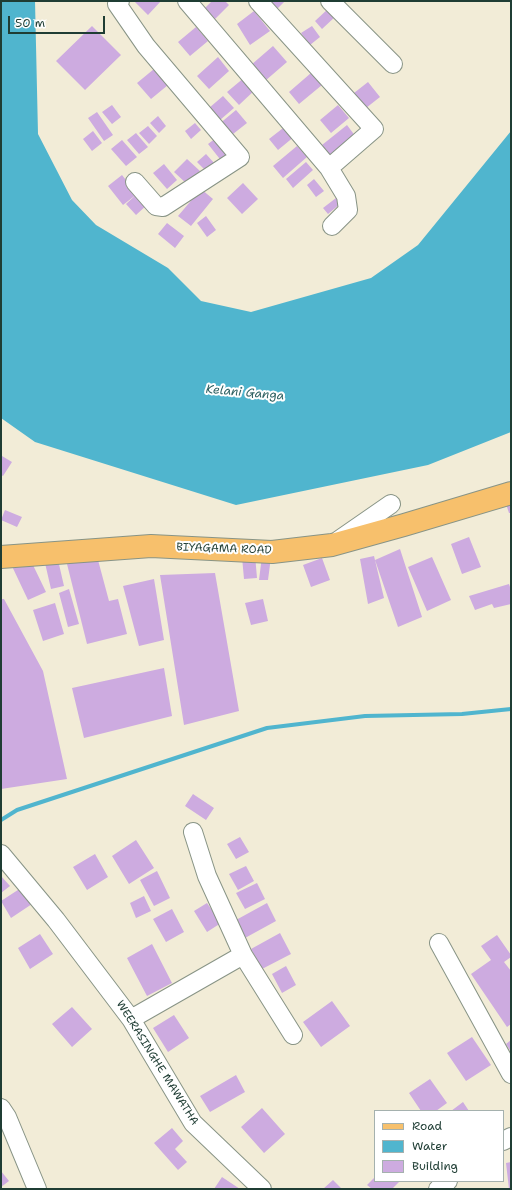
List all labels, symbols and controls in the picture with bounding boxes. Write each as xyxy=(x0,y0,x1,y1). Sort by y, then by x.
scale bar xyxy=(10,8,107,34)
text: 50 m xyxy=(15,15,45,31)
water label: Kelani Ganga xyxy=(205,382,285,404)
street label: BIYAGAMA ROAD xyxy=(176,541,272,557)
street label: WEERASINGHE MAWATHA xyxy=(113,998,201,1128)
legend xyxy=(374,1110,504,1182)
text: Road xyxy=(412,1118,442,1134)
text: Water xyxy=(412,1138,447,1154)
text: Building xyxy=(412,1158,458,1174)

